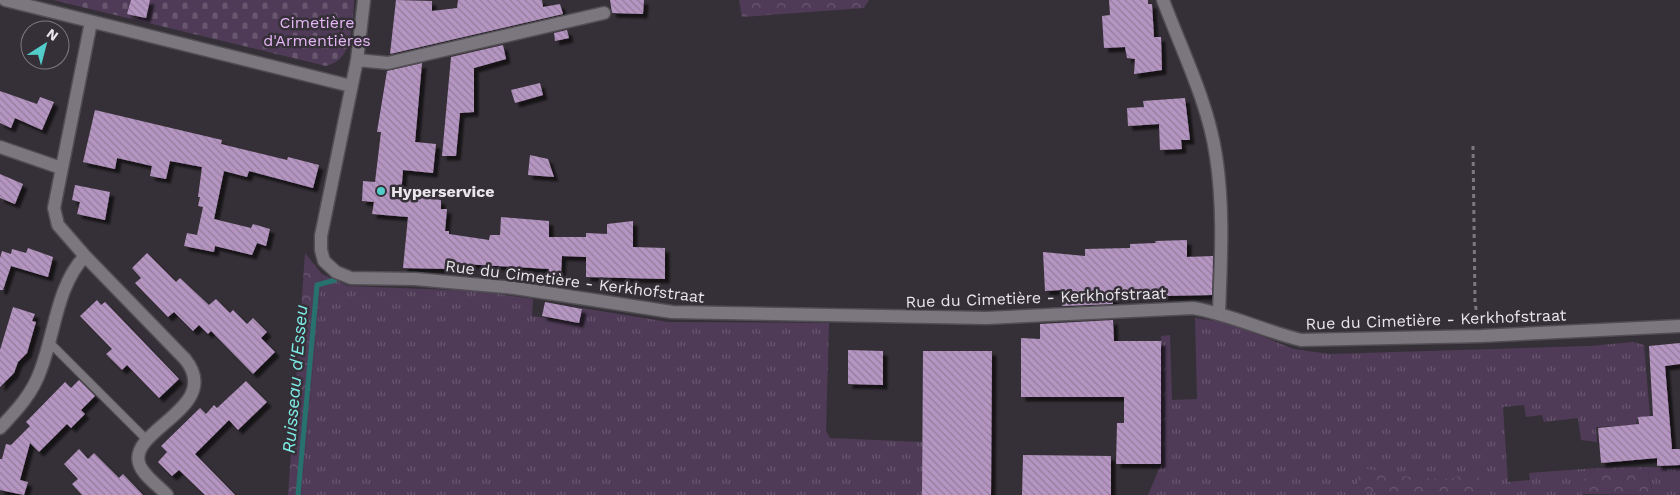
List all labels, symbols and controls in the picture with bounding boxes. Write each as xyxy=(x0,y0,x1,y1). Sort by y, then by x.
park label: Cimetière d'Armentières xyxy=(263,13,371,50)
north arrow xyxy=(20,20,70,70)
text: N xyxy=(44,25,62,44)
place label: Hyperservice xyxy=(391,182,495,201)
marker: Hyperservice xyxy=(375,185,387,197)
street label: Rue du Cimetière - Kerkhofstraat xyxy=(444,256,706,307)
street label: Rue du Cimetière - Kerkhofstraat xyxy=(905,283,1167,312)
water label: Ruisseau d'Esseu xyxy=(278,304,311,454)
street label: Rue du Cimetière - Kerkhofstraat xyxy=(1305,305,1567,334)

